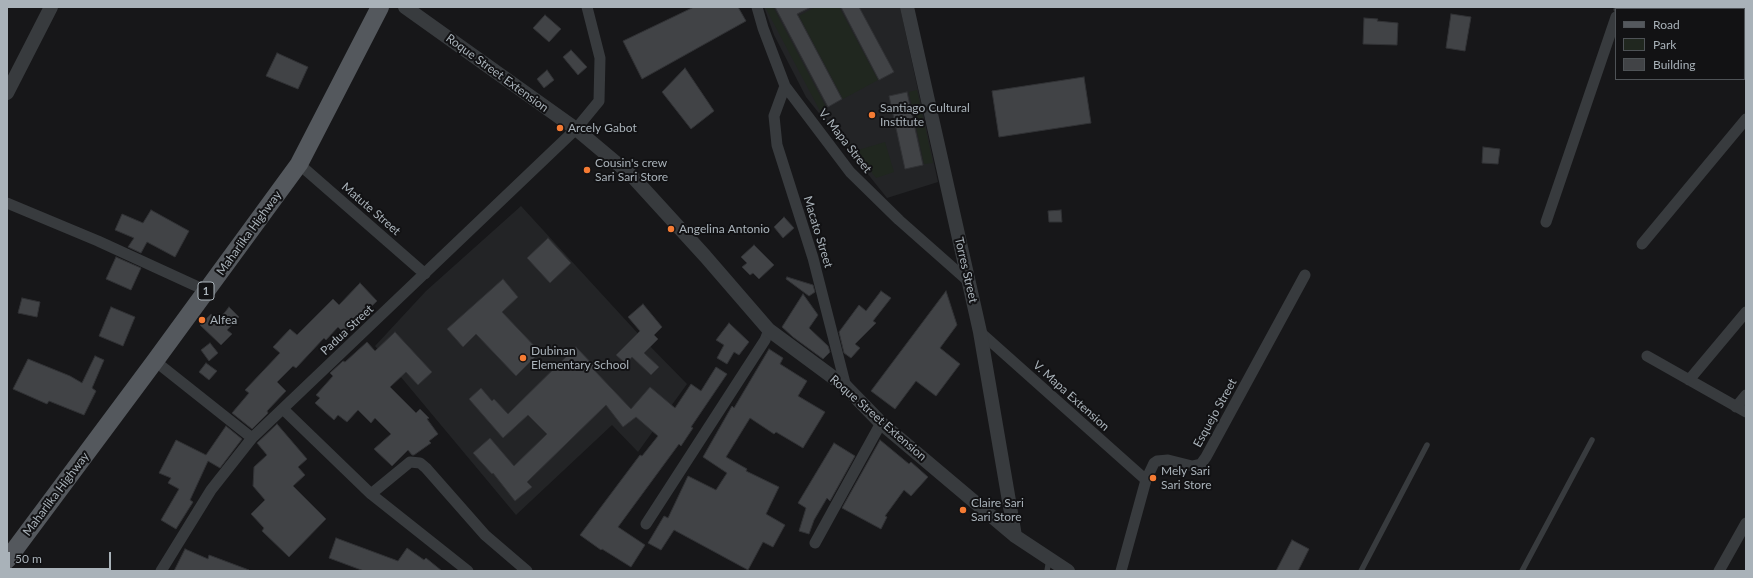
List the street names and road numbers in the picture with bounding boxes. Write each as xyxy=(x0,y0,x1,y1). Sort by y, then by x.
street label: Roque Street Extension xyxy=(443,31,551,115)
street label: V. Mapa Street xyxy=(815,106,875,176)
street label: Matute Street xyxy=(339,180,403,238)
street label: Maharlika Highway xyxy=(213,188,285,278)
street label: Macato Street xyxy=(800,194,836,270)
street label: Torres Street xyxy=(951,236,981,304)
road number: 1 xyxy=(198,282,214,300)
street label: Padua Street xyxy=(318,302,376,358)
street label: V. Mapa Extension xyxy=(1030,358,1112,434)
street label: Roque Street Extension xyxy=(827,372,929,464)
street label: Esquejo Street xyxy=(1190,376,1240,450)
street label: Maharlika Highway xyxy=(20,449,92,539)

